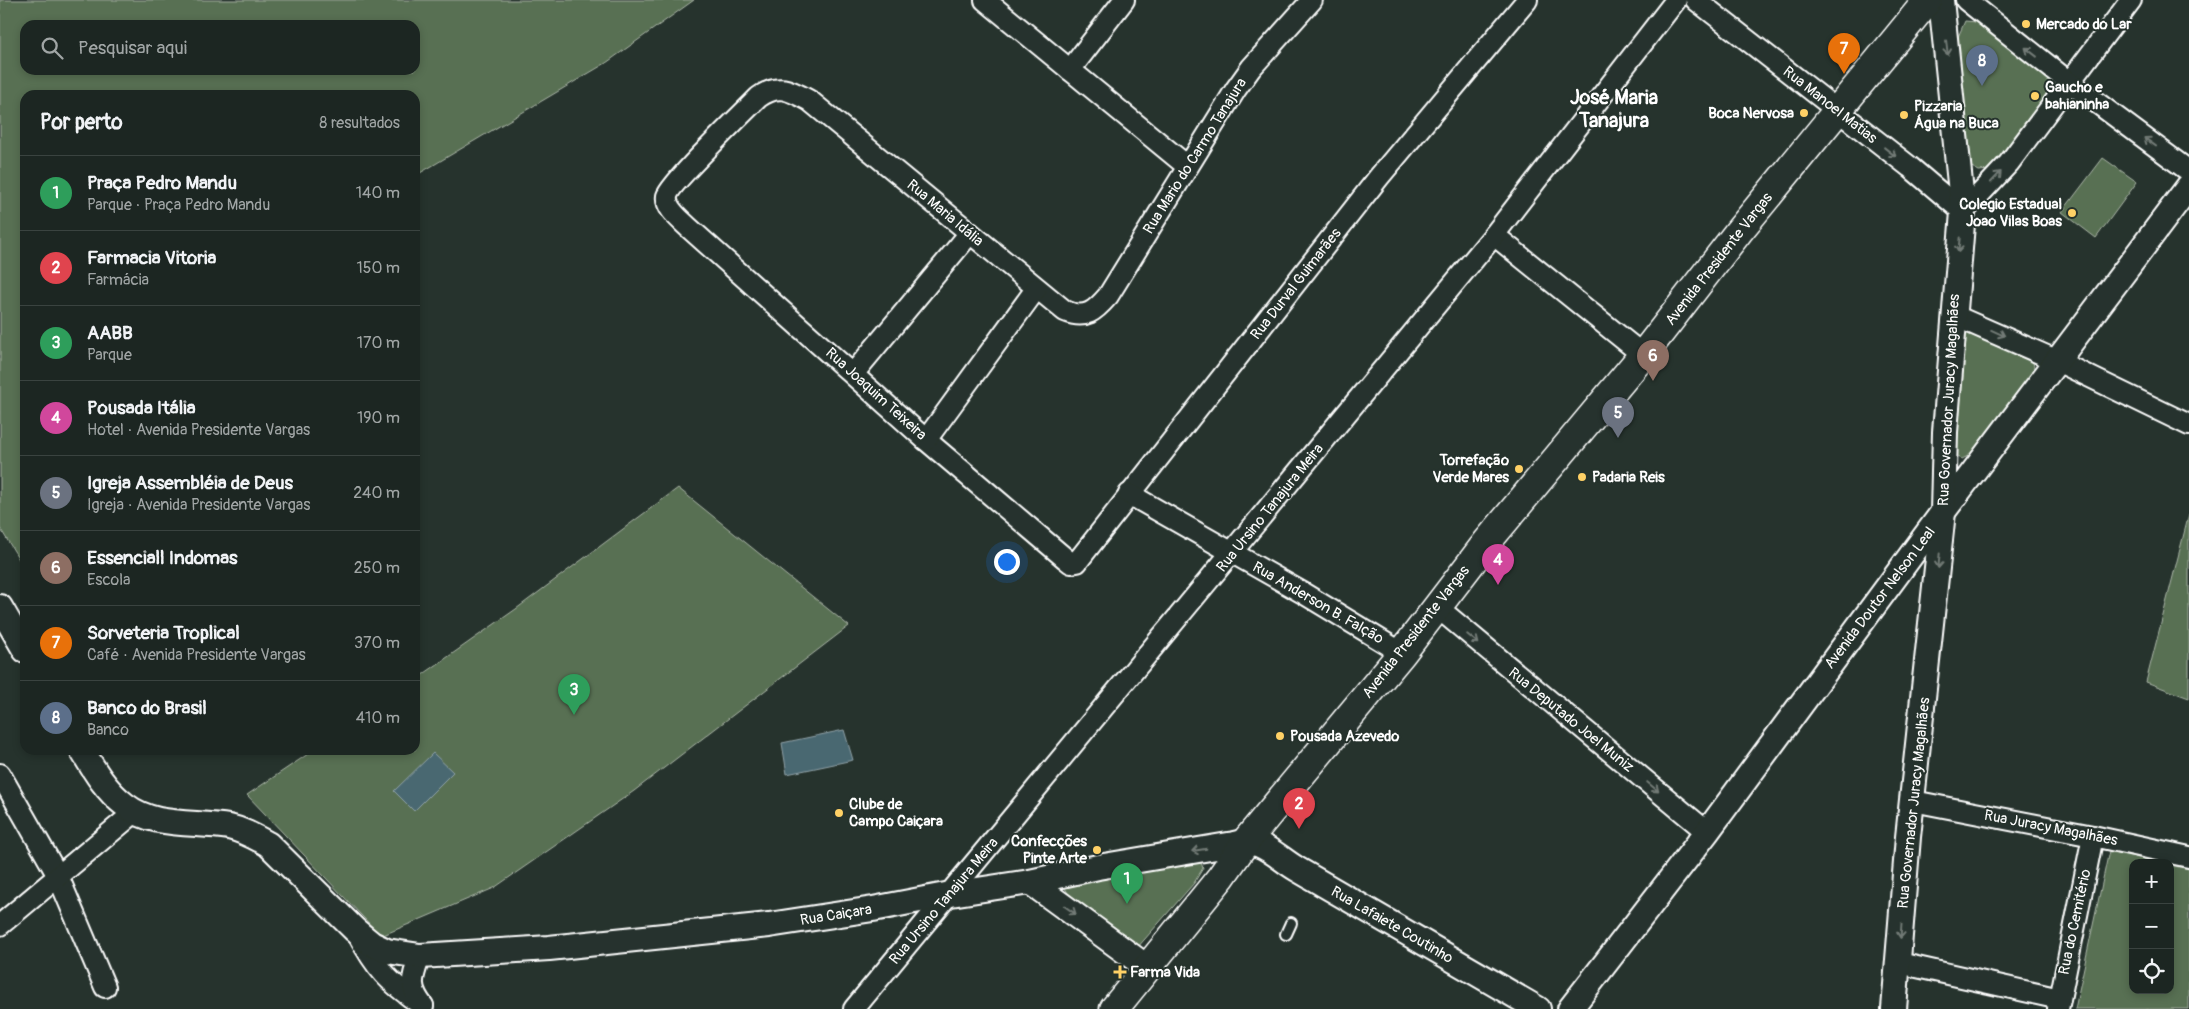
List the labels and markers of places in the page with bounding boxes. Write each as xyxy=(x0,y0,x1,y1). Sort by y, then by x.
place label: Mercado do Lar xyxy=(2036,15,2132,34)
marker: Mercado do Lar xyxy=(2020,18,2032,30)
pin: 7 xyxy=(1828,33,1860,74)
pin: 8 xyxy=(1966,45,1998,86)
place label: Gaucho e bahianinha xyxy=(2045,78,2109,114)
marker: Gaucho e bahianinha xyxy=(2029,90,2041,102)
place label: Pizzaria Água na Buca xyxy=(1914,97,1999,133)
place label: Boca Nervosa xyxy=(1708,104,1794,123)
marker: Boca Nervosa xyxy=(1798,107,1810,119)
marker: Pizzaria Água na Buca xyxy=(1898,109,1910,121)
place label: Colegio Estadual Joao Vilas Boas xyxy=(1959,195,2062,231)
marker: Colegio Estadual Joao Vilas Boas xyxy=(2066,207,2078,219)
pin: 6 xyxy=(1637,340,1669,381)
pin: 5 xyxy=(1602,397,1634,438)
place label: Torrefação Verde Mares xyxy=(1432,451,1509,487)
marker: Torrefação Verde Mares xyxy=(1513,463,1525,475)
place label: Padaria Reis xyxy=(1592,468,1665,487)
marker: Padaria Reis xyxy=(1576,471,1588,483)
pin: 4 xyxy=(1482,544,1514,585)
pin: 3 xyxy=(558,674,590,715)
place label: Pousada Azevedo xyxy=(1290,727,1399,746)
marker: Pousada Azevedo xyxy=(1274,730,1286,742)
pin: 2 xyxy=(1283,788,1315,829)
place label: Clube de Campo Caiçara xyxy=(849,795,943,831)
marker: Clube de Campo Caiçara xyxy=(833,807,845,819)
place label: Confecções Pinte Arte xyxy=(1011,832,1088,868)
marker: Confecções Pinte Arte xyxy=(1091,844,1103,856)
pin: 1 xyxy=(1111,863,1143,904)
place label: Farma Vida xyxy=(1130,963,1200,982)
marker: Farma Vida xyxy=(1114,966,1126,978)

